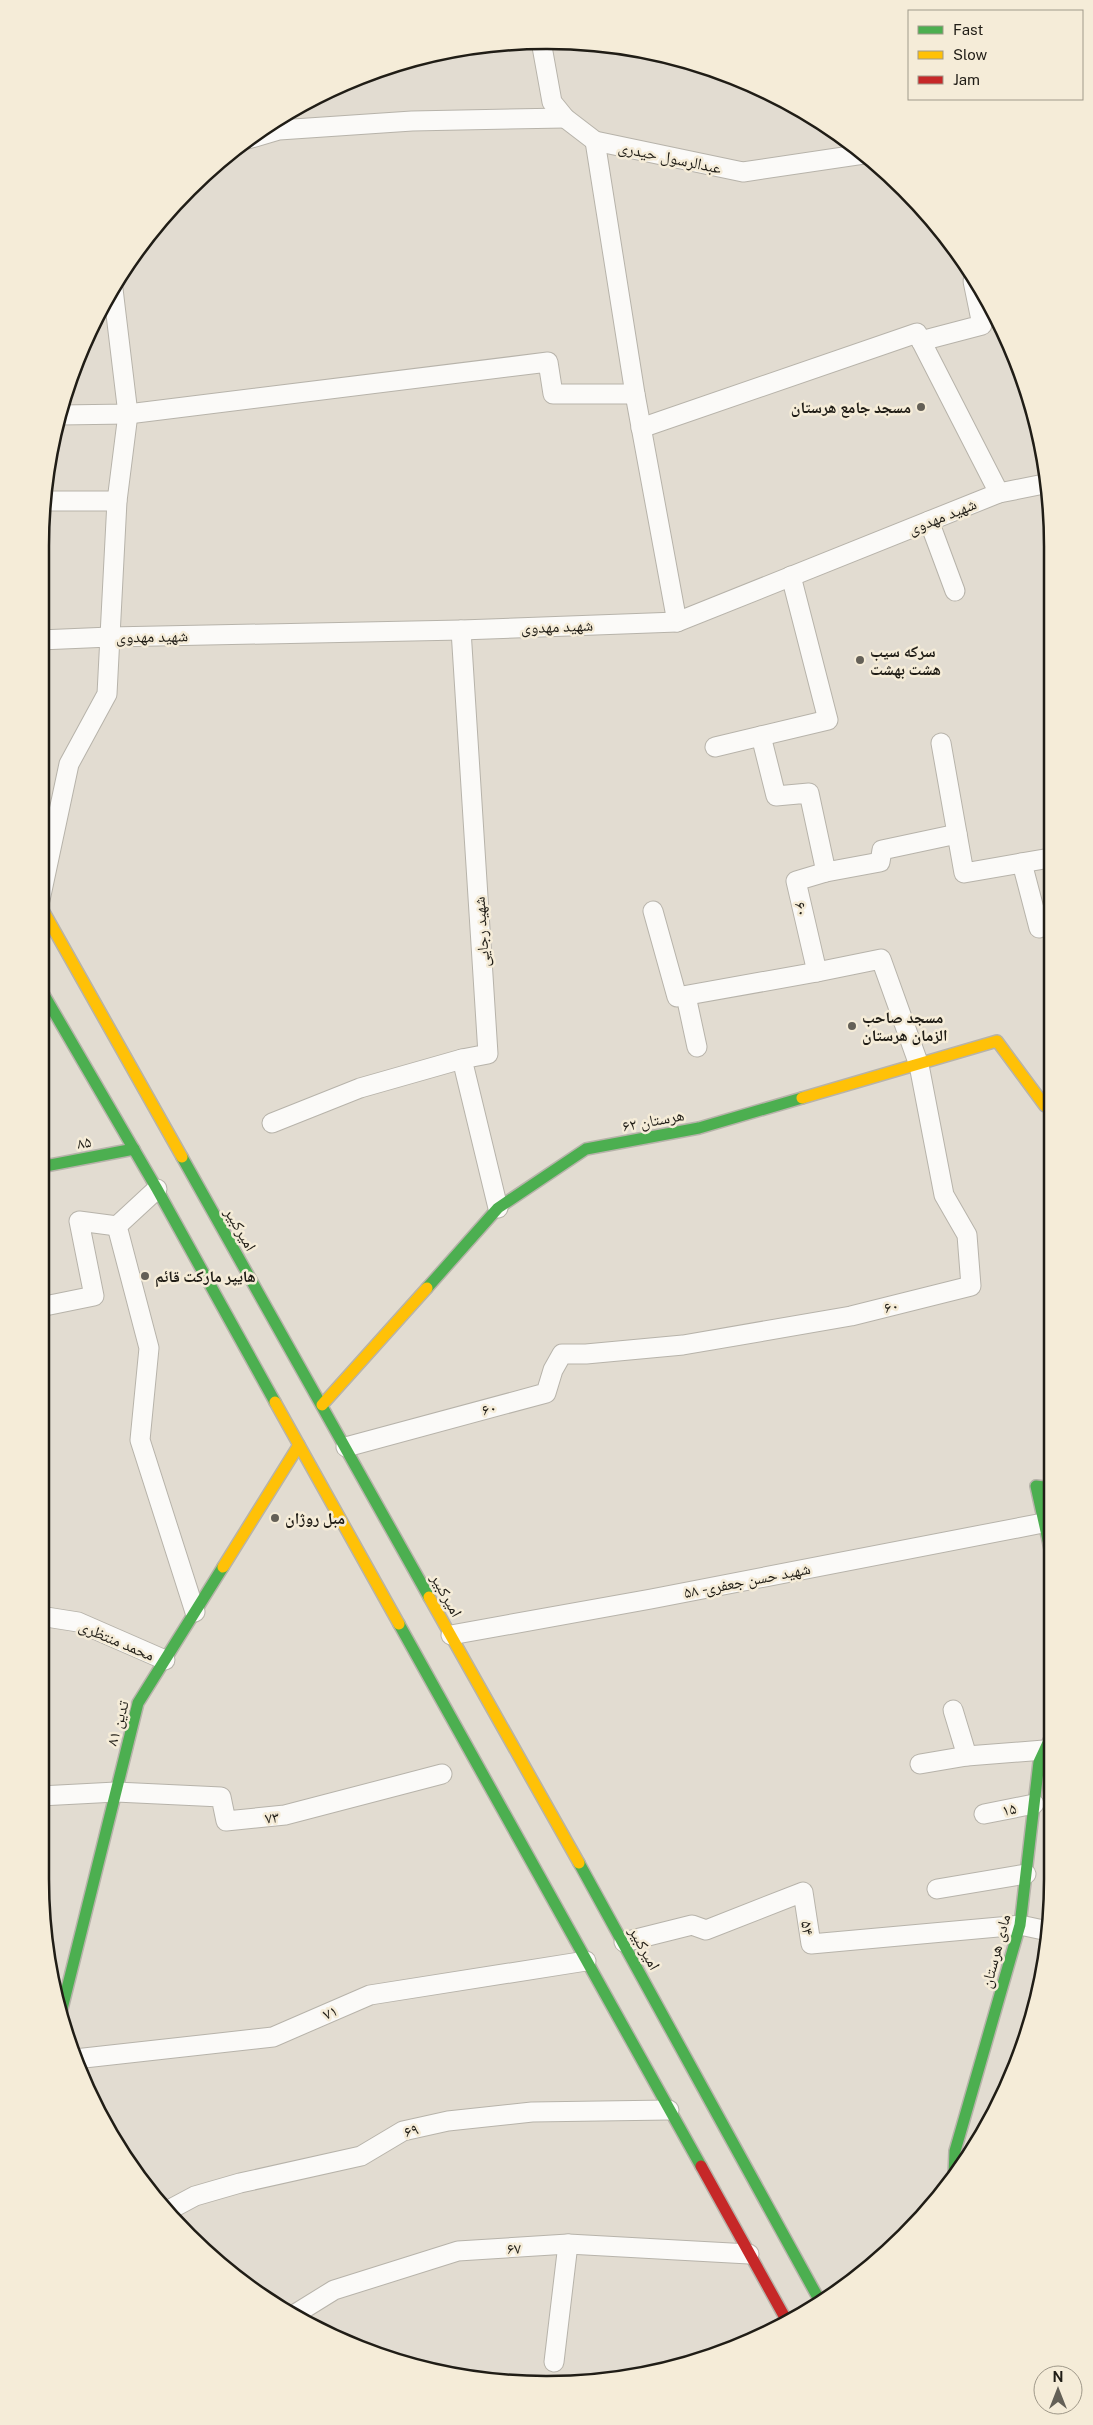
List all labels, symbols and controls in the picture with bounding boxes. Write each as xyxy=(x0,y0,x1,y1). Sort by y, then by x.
legend xyxy=(908,10,1083,100)
text: Fast xyxy=(953,21,983,38)
text: Slow xyxy=(953,46,988,63)
text: Jam xyxy=(953,71,980,88)
street label: عبدالرسول حیدری xyxy=(616,137,723,179)
place label: مسجد جامع هرستان xyxy=(791,398,911,418)
marker: مسجد جامع هرستان xyxy=(915,401,927,413)
street label: شهید مهدوی xyxy=(905,494,980,540)
street label: شهید مهدوی xyxy=(521,616,593,638)
street label: شهید مهدوی xyxy=(116,626,188,648)
place label: سرکه سیب هشت بهشت xyxy=(870,642,941,679)
marker: سرکه سیب هشت بهشت xyxy=(854,654,866,666)
street label: شهید رجایی xyxy=(470,896,494,968)
street label: ۶۰ xyxy=(791,900,812,918)
place label: مسجد صاحب الزمان هرستان xyxy=(862,1008,948,1045)
marker: مسجد صاحب الزمان هرستان xyxy=(846,1020,858,1032)
street label: هرستان ۶۲ xyxy=(621,1105,686,1137)
street label: ۸۵ xyxy=(75,1132,93,1153)
street label: امیرکبیر xyxy=(220,1203,261,1254)
place label: هایپر مارکت قائم xyxy=(155,1267,256,1288)
marker: هایپر مارکت قائم xyxy=(139,1270,151,1282)
street label: ۶۰ xyxy=(882,1296,900,1317)
street label: ۶۰ xyxy=(480,1397,499,1420)
place label: مبل روژان xyxy=(285,1509,345,1528)
marker: مبل روژان xyxy=(269,1512,281,1524)
street label: شهید حسن جعفری- ۵۸ xyxy=(682,1559,812,1603)
street label: امیرکبیر xyxy=(426,1569,466,1620)
street label: محمد منتظری xyxy=(76,1616,157,1666)
street label: تدین ۸۱ xyxy=(102,1698,134,1748)
street label: ۱۵ xyxy=(1000,1799,1018,1820)
street label: ۷۳ xyxy=(264,1807,280,1828)
street label: مادی هرستان xyxy=(976,1912,1015,1991)
street label: ۵۴ xyxy=(797,1920,818,1937)
street label: امیرکبیر xyxy=(624,1922,664,1973)
street label: ۷۱ xyxy=(320,2001,341,2024)
street label: ۶۹ xyxy=(401,2119,421,2142)
street label: ۶۷ xyxy=(506,2239,522,2258)
north arrow xyxy=(1033,2365,1083,2415)
text: N xyxy=(1053,2369,1063,2385)

